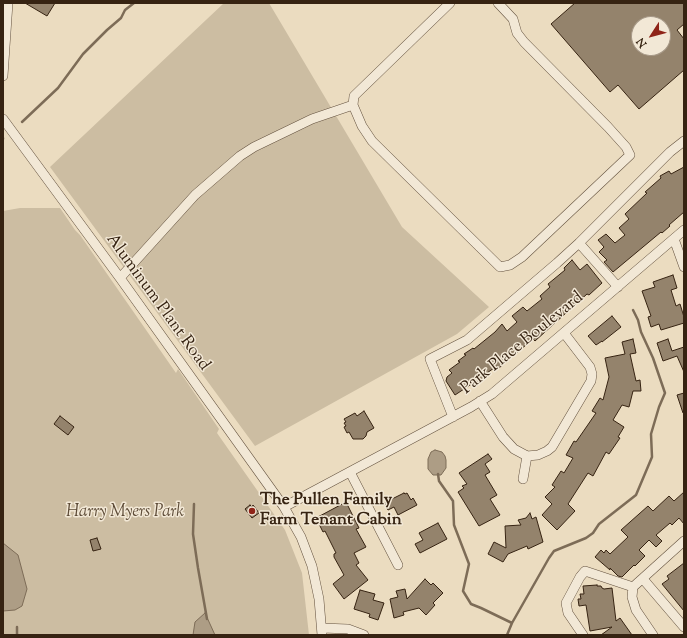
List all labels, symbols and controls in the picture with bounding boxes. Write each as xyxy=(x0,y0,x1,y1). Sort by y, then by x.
north arrow xyxy=(631,16,671,56)
text: N xyxy=(633,34,651,51)
street label: Aluminum Plant Road xyxy=(101,231,213,375)
street label: Park Place Boulevard xyxy=(458,288,588,400)
place label: The Pullen Family Farm Tenant Cabin xyxy=(260,491,402,531)
park label: Harry Myers Park xyxy=(66,503,184,523)
marker: The Pullen Family Farm Tenant Cabin xyxy=(247,506,257,516)

